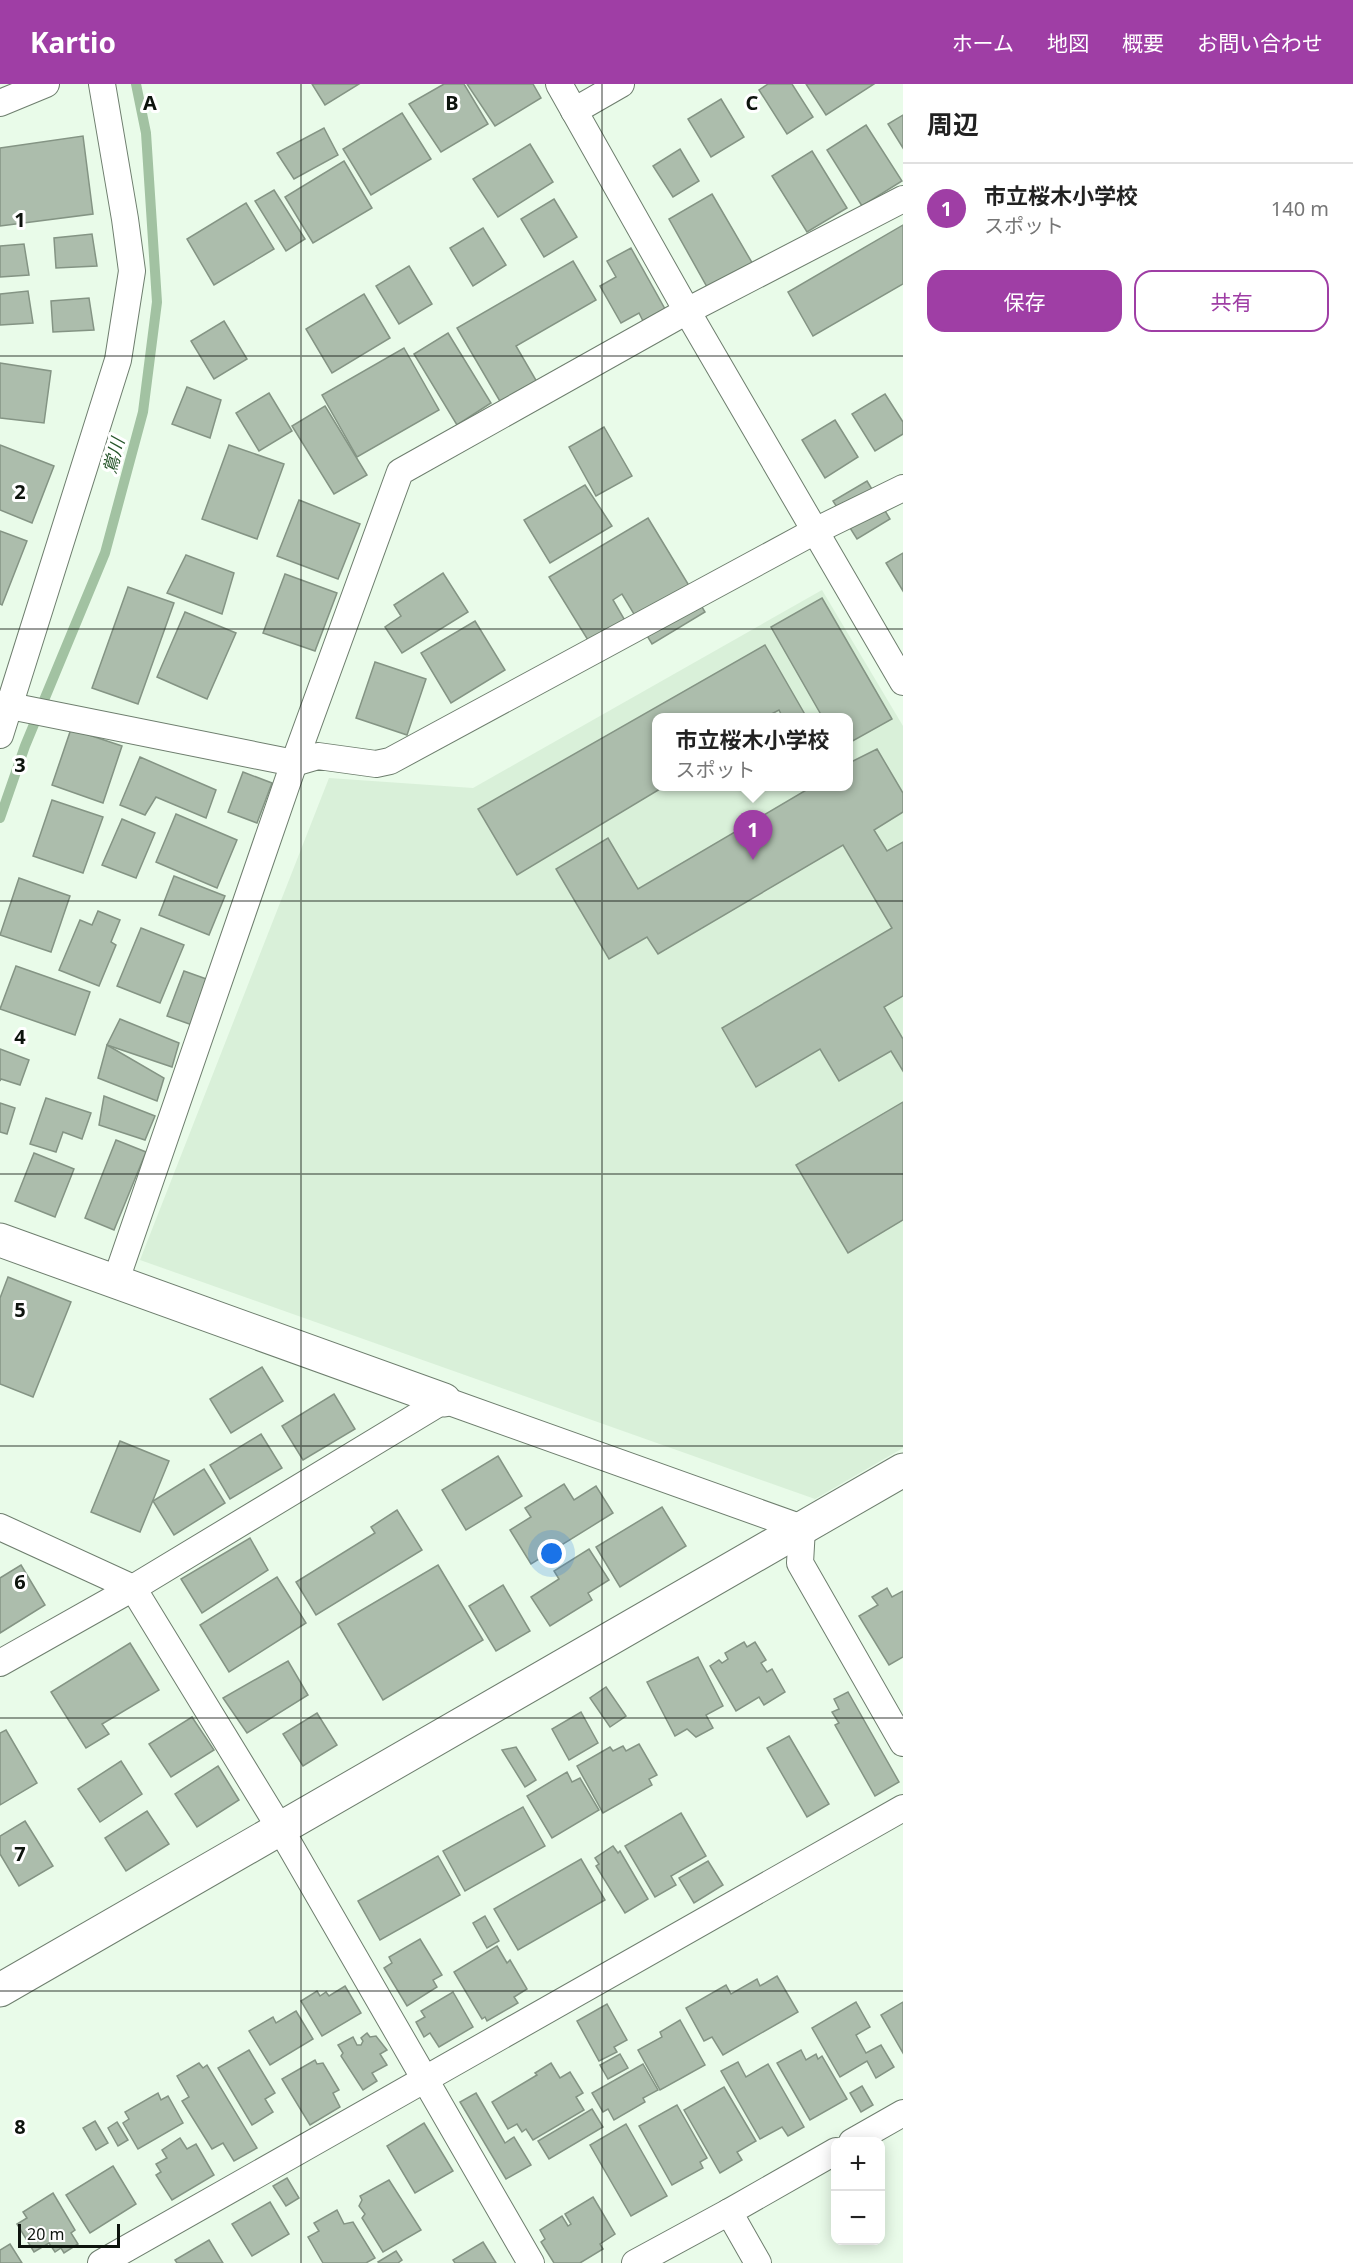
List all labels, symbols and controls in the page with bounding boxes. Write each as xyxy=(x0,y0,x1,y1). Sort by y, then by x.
text: Kartio xyxy=(30,23,116,61)
text: ホーム xyxy=(952,29,1014,57)
text: 地図 xyxy=(1047,29,1089,57)
text: 概要 xyxy=(1122,29,1164,57)
text: お問い合わせ xyxy=(1197,29,1323,57)
text: A xyxy=(143,89,157,116)
text: B xyxy=(445,89,459,116)
text: C xyxy=(746,89,759,116)
text: 周辺 xyxy=(927,106,979,142)
text: 市立桜木小学校 xyxy=(984,180,1138,210)
text: 1 xyxy=(941,195,952,222)
text: 140 m xyxy=(1271,195,1329,222)
text: 1 xyxy=(14,206,26,233)
text: スポット xyxy=(984,212,1064,239)
button: 保存 xyxy=(927,270,1122,332)
button: 共有 xyxy=(1134,270,1329,332)
water label: 鴬川 xyxy=(97,433,130,476)
text: 2 xyxy=(14,478,26,505)
popup xyxy=(652,713,853,791)
text: 市立桜木小学校 xyxy=(675,724,830,754)
text: 3 xyxy=(14,751,26,778)
text: スポット xyxy=(675,756,755,783)
pin: 1 xyxy=(734,810,772,860)
text: 4 xyxy=(14,1023,26,1050)
text: 5 xyxy=(14,1296,26,1323)
your location xyxy=(537,1539,566,1568)
text: 6 xyxy=(14,1568,26,1595)
text: 7 xyxy=(14,1840,26,1867)
text: 8 xyxy=(14,2113,26,2140)
map controls xyxy=(831,2137,885,2245)
button: + xyxy=(831,2137,885,2191)
button: − xyxy=(831,2191,885,2245)
scale bar xyxy=(18,2221,120,2248)
text: 20 m xyxy=(27,2223,64,2245)

